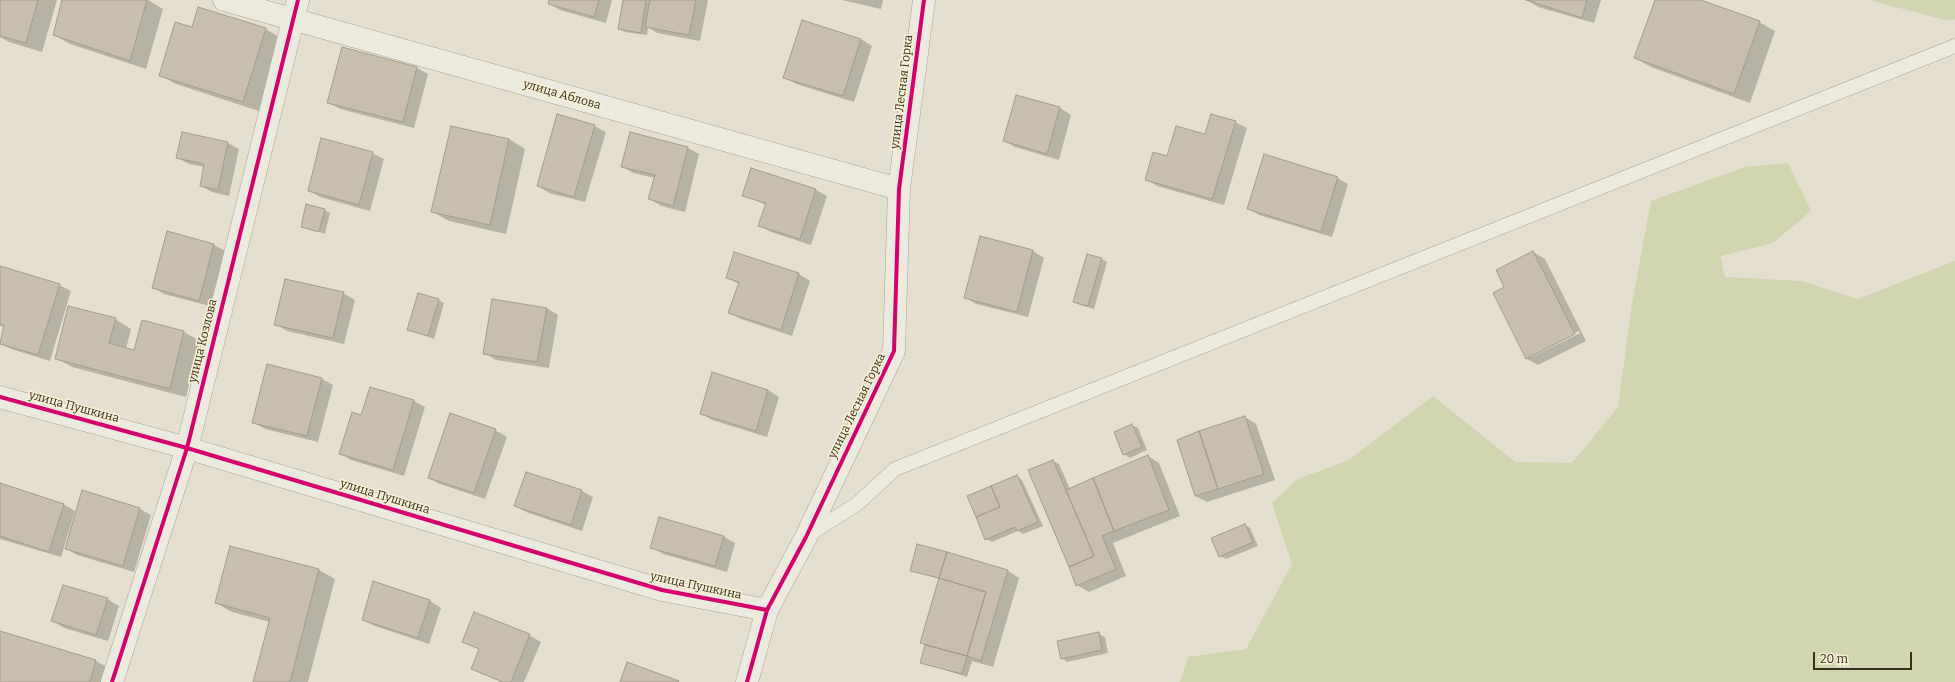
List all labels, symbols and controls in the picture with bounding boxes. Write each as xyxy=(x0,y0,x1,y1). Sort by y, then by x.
street label: улица Лесная Горка xyxy=(888,34,916,150)
street label: улица Аблова xyxy=(521,77,603,113)
street label: улица Козлова xyxy=(186,298,220,384)
street label: улица Лесная Горка xyxy=(825,351,889,461)
street label: улица Пушкина xyxy=(27,388,121,426)
street label: улица Пушкина xyxy=(338,477,432,517)
street label: улица Пушкина xyxy=(649,569,743,603)
scale bar xyxy=(1815,644,1914,670)
text: 20 m xyxy=(1820,652,1848,666)

